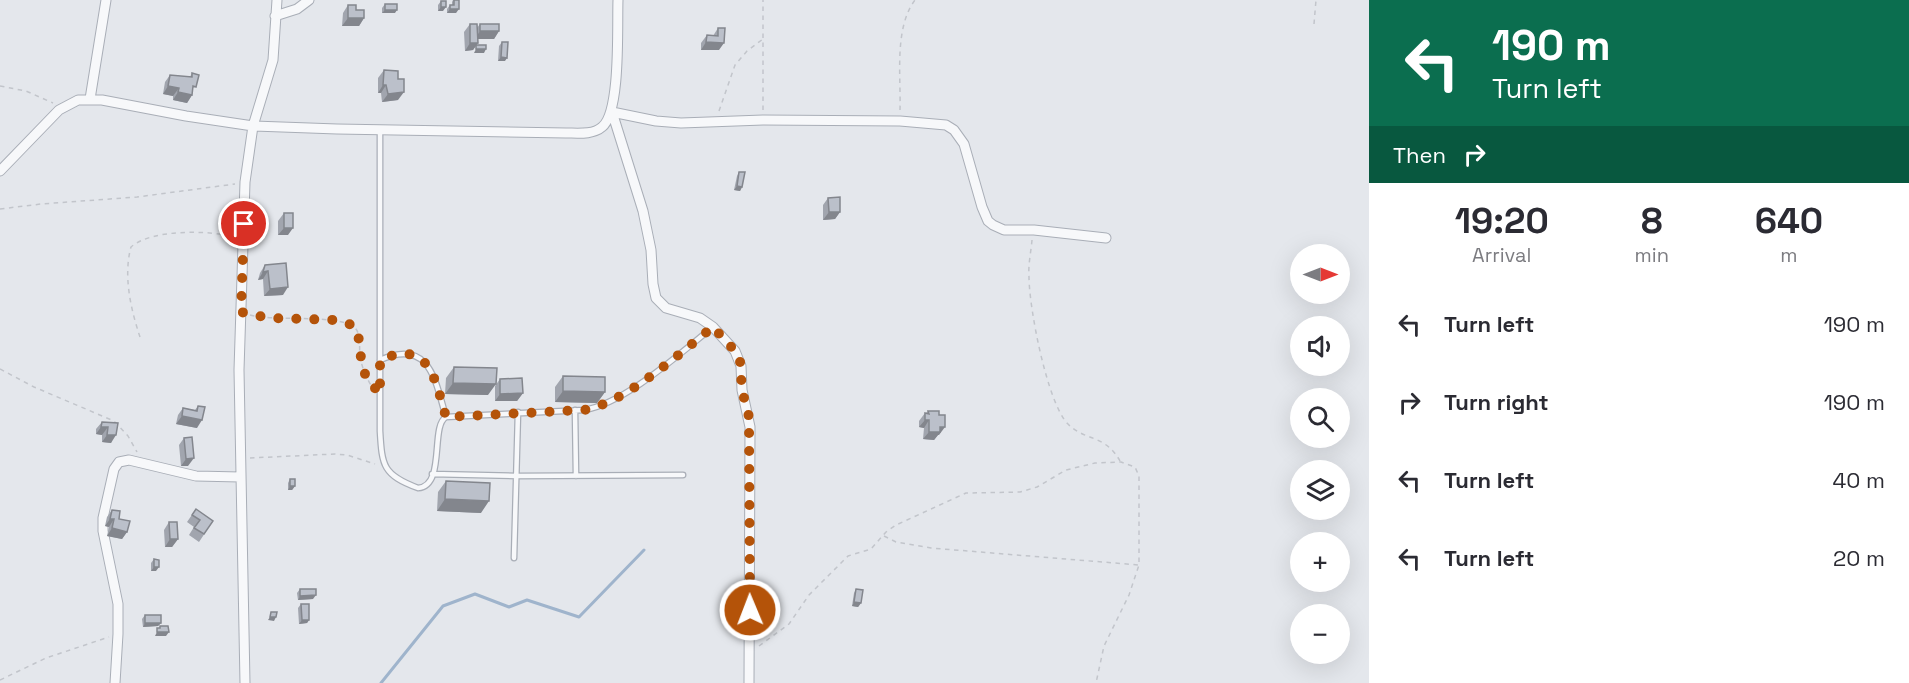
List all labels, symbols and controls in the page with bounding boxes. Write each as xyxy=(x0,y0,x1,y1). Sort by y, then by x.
text: 190 m xyxy=(1492,19,1611,72)
icon: left xyxy=(1393,24,1471,102)
text: Turn left xyxy=(1492,71,1602,106)
icon: right xyxy=(1458,138,1491,171)
text: Then xyxy=(1393,141,1446,169)
pin xyxy=(218,198,269,249)
text: 19:20 xyxy=(1455,198,1549,244)
text: 8 xyxy=(1641,198,1663,244)
text: 640 xyxy=(1755,198,1823,244)
icon: arrive xyxy=(227,207,260,240)
text: Arrival xyxy=(1472,242,1531,268)
text: min xyxy=(1635,242,1669,268)
text: m xyxy=(1780,242,1798,268)
north arrow xyxy=(1290,244,1350,304)
map controls xyxy=(1290,244,1350,664)
icon: left xyxy=(1393,308,1426,341)
text: Turn left xyxy=(1444,310,1534,338)
text: 190 m xyxy=(1824,310,1885,338)
button: sound xyxy=(1290,316,1350,376)
icon: right xyxy=(1393,386,1426,419)
button: search xyxy=(1290,388,1350,448)
text: Turn right xyxy=(1444,388,1549,416)
text: 190 m xyxy=(1824,388,1885,416)
button: layers xyxy=(1290,460,1350,520)
icon: left xyxy=(1393,464,1426,497)
text: Turn left xyxy=(1444,466,1534,494)
text: 40 m xyxy=(1833,466,1885,494)
button: + xyxy=(1290,532,1350,592)
icon: left xyxy=(1393,542,1426,575)
text: Turn left xyxy=(1444,544,1534,572)
text: 20 m xyxy=(1833,544,1885,572)
position arrow xyxy=(718,578,782,642)
button: − xyxy=(1290,604,1350,664)

